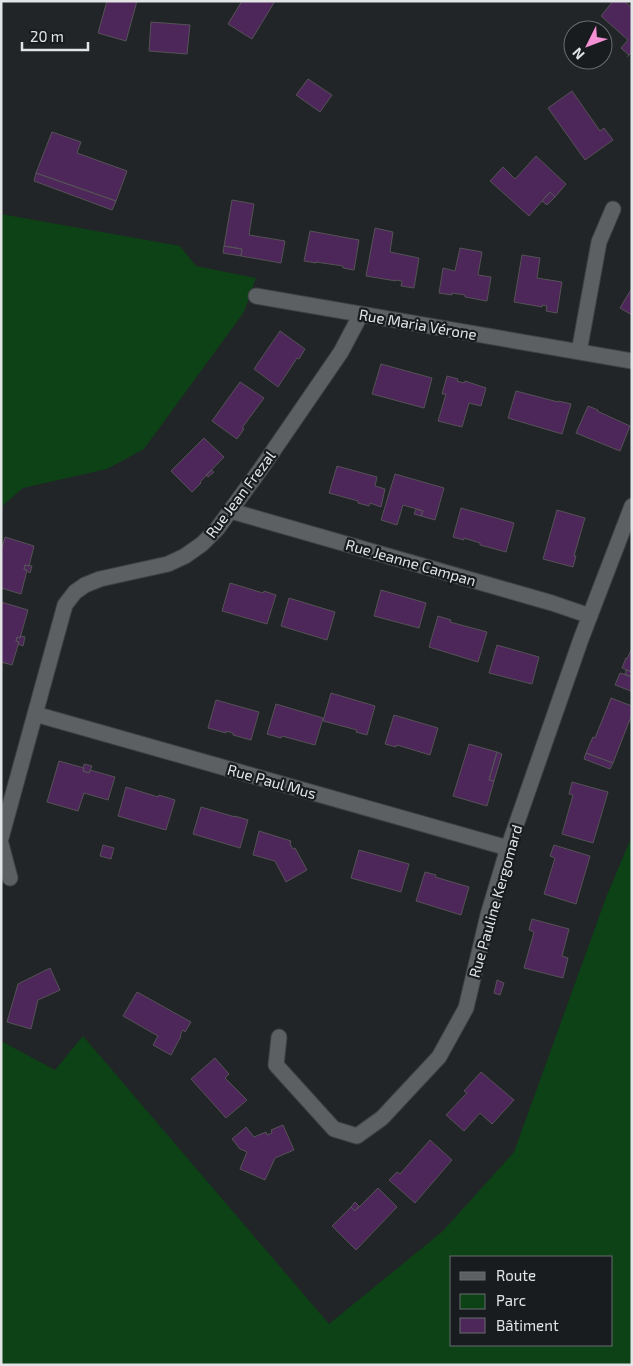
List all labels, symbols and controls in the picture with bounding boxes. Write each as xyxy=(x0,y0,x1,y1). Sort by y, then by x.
scale bar xyxy=(22,20,89,52)
north arrow xyxy=(563,20,613,70)
text: 20 m xyxy=(30,27,64,45)
text: N xyxy=(568,45,588,63)
street label: Rue Maria Vérone xyxy=(358,305,478,343)
street label: Rue Jean Frezal xyxy=(201,446,279,541)
street label: Rue Jeanne Campan xyxy=(344,535,478,589)
street label: Rue Paul Mus xyxy=(226,760,318,802)
street label: Rue Pauline Kergomard xyxy=(465,822,525,980)
legend xyxy=(450,1256,613,1346)
text: Route xyxy=(496,1266,536,1284)
text: Parc xyxy=(496,1291,526,1309)
text: Bâtiment xyxy=(496,1316,559,1334)

